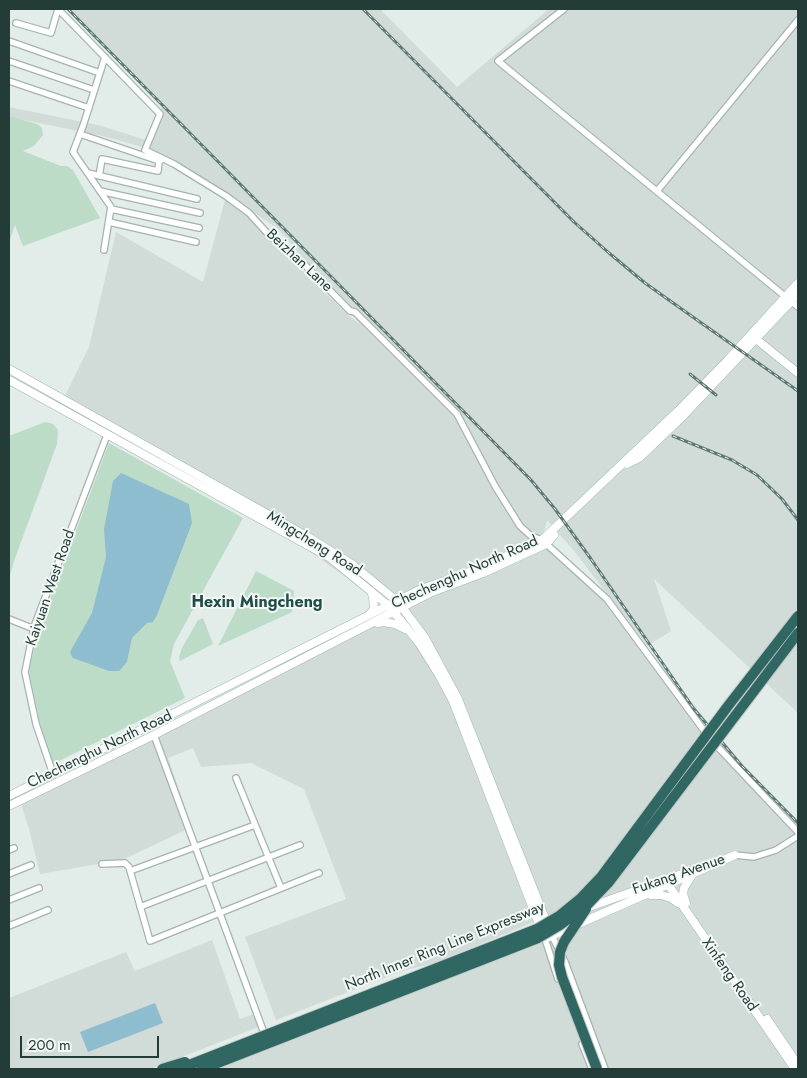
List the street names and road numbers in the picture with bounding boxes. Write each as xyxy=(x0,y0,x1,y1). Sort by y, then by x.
street label: Beizhan Lane xyxy=(262,226,336,296)
street label: Mingcheng Road xyxy=(263,508,365,580)
street label: Kaiyuan West Road xyxy=(23,528,79,648)
street label: Chechenghu North Road xyxy=(389,533,541,613)
street label: Chechenghu North Road xyxy=(25,707,175,793)
street label: Fukang Avenue xyxy=(630,851,728,899)
street label: North Inner Ring Line Expressway xyxy=(343,899,547,995)
street label: Xinfeng Road xyxy=(697,935,761,1015)

